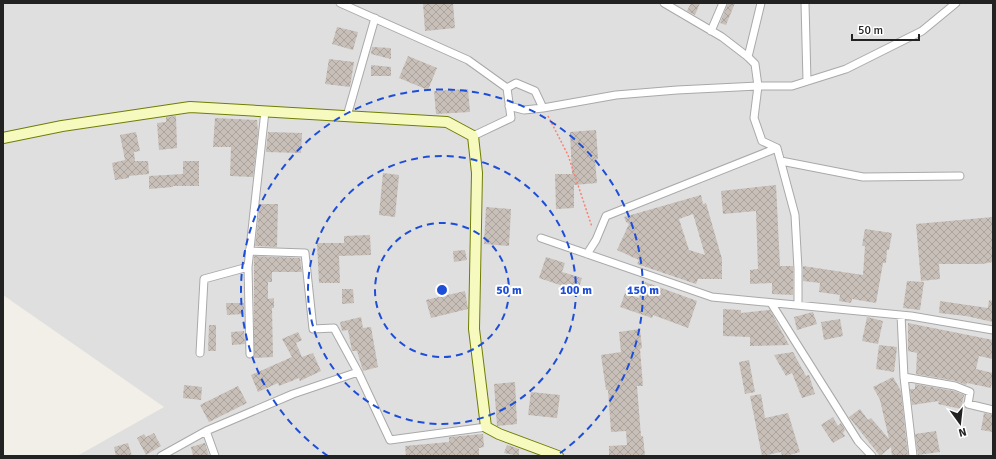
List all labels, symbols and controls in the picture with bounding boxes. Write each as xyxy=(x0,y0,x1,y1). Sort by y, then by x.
scale bar xyxy=(852,16,919,42)
text: 50 m xyxy=(858,23,883,38)
centre of rings xyxy=(435,283,449,297)
text: 50 m xyxy=(496,283,522,298)
text: 100 m xyxy=(560,283,592,298)
text: 150 m xyxy=(627,283,659,298)
north arrow xyxy=(940,403,980,443)
text: N xyxy=(957,425,968,439)

